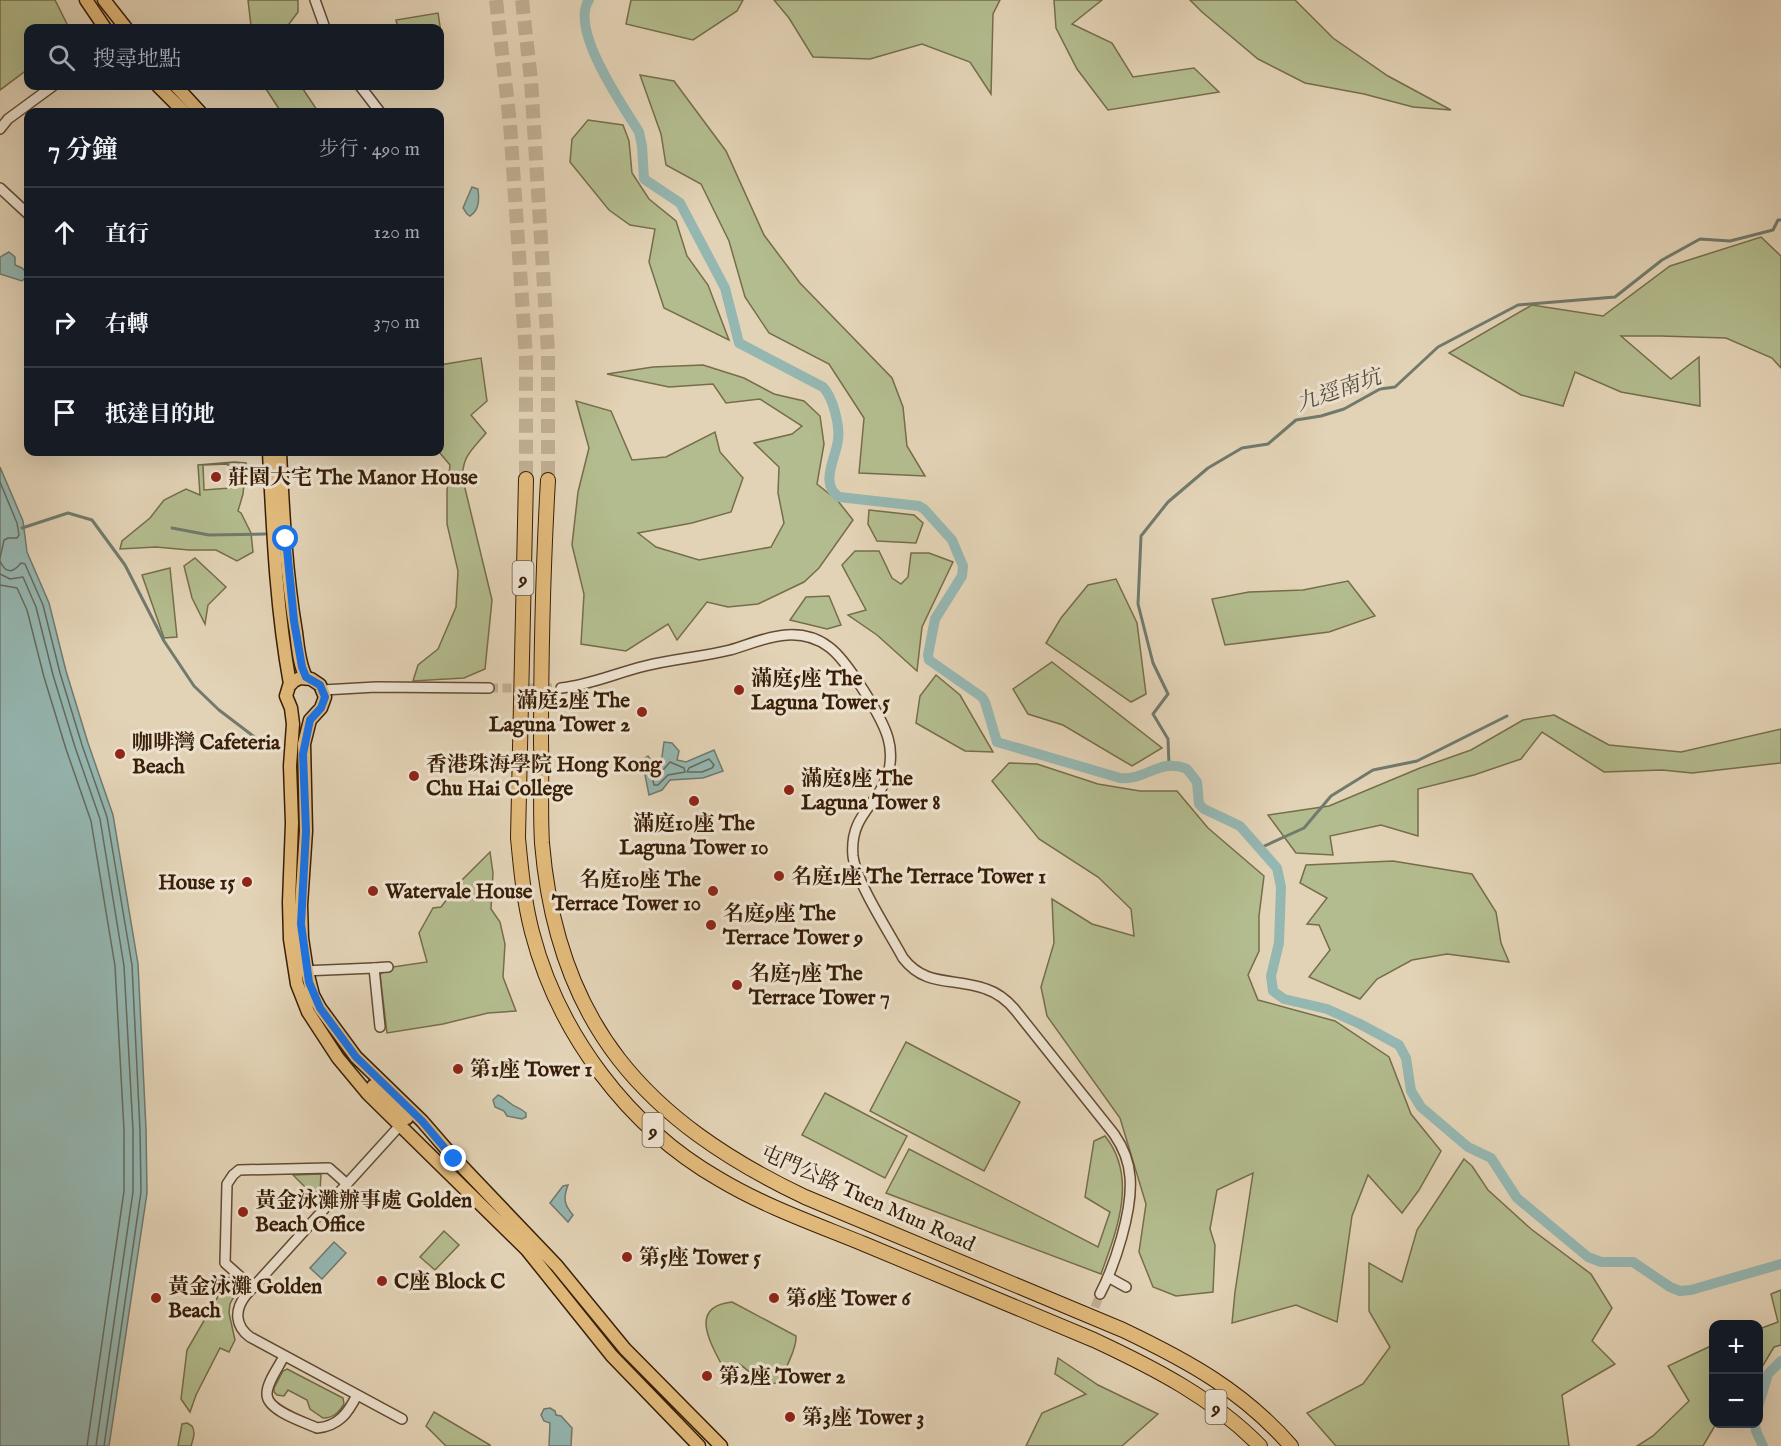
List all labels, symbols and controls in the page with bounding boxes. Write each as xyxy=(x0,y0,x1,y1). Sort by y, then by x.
search box xyxy=(24,24,444,90)
icon: search xyxy=(45,41,78,74)
text: 搜尋地點 xyxy=(93,46,181,74)
text: 7 分鐘 xyxy=(48,134,118,167)
text: 步行 · 490 m xyxy=(319,137,420,162)
icon: ahead xyxy=(48,216,81,249)
text: 120 m xyxy=(374,220,420,245)
text: 直行 xyxy=(105,221,149,249)
icon: right xyxy=(48,306,81,339)
text: 370 m xyxy=(374,310,420,335)
text: 右轉 xyxy=(105,311,149,339)
water label: 九逕南坑 xyxy=(1292,362,1388,418)
icon: arrive xyxy=(48,396,81,429)
text: 抵達目的地 xyxy=(105,401,215,429)
place label: 莊園大宅 The Manor House xyxy=(228,465,478,492)
marker: 莊園大宅 The Manor House xyxy=(209,470,223,484)
route start xyxy=(272,525,298,551)
road number: 9 xyxy=(512,561,534,595)
place label: 滿庭5座 The Laguna Tower 5 xyxy=(751,666,890,717)
marker: 滿庭5座 The Laguna Tower 5 xyxy=(732,683,746,697)
place label: 滿庭2座 The Laguna Tower 2 xyxy=(489,688,630,739)
marker: 滿庭2座 The Laguna Tower 2 xyxy=(635,705,649,719)
place label: 咖啡灣 Cafeteria Beach xyxy=(132,730,281,781)
marker: 咖啡灣 Cafeteria Beach xyxy=(113,747,127,761)
place label: 香港珠海學院 Hong Kong Chu Hai College xyxy=(426,752,662,803)
place label: 滿庭8座 The Laguna Tower 8 xyxy=(801,766,941,817)
marker: 香港珠海學院 Hong Kong Chu Hai College xyxy=(407,769,421,783)
marker: 滿庭8座 The Laguna Tower 8 xyxy=(782,783,796,797)
marker: 滿庭10座 The Laguna Tower 10 xyxy=(687,794,701,808)
place label: 滿庭10座 The Laguna Tower 10 xyxy=(619,811,769,862)
place label: 名庭1座 The Terrace Tower 1 xyxy=(791,864,1046,891)
place label: 名庭10座 The Terrace Tower 10 xyxy=(551,867,701,918)
marker: 名庭1座 The Terrace Tower 1 xyxy=(772,869,786,883)
place label: House 15 xyxy=(158,870,235,897)
marker: House 15 xyxy=(240,875,254,889)
place label: Watervale House xyxy=(384,879,533,906)
marker: Watervale House xyxy=(366,884,380,898)
marker: 名庭10座 The Terrace Tower 10 xyxy=(706,884,720,898)
place label: 名庭9座 The Terrace Tower 9 xyxy=(722,901,863,952)
marker: 名庭9座 The Terrace Tower 9 xyxy=(704,918,718,932)
place label: 名庭7座 The Terrace Tower 7 xyxy=(748,961,890,1012)
marker: 名庭7座 The Terrace Tower 7 xyxy=(730,978,744,992)
place label: 第1座 Tower 1 xyxy=(470,1057,593,1084)
marker: 第1座 Tower 1 xyxy=(451,1062,465,1076)
road number: 9 xyxy=(642,1113,664,1147)
street label: 屯門公路 Tuen Mun Road xyxy=(756,1140,980,1259)
route end xyxy=(440,1145,466,1171)
place label: 黃金泳灘辦事處 Golden Beach Office xyxy=(255,1188,472,1239)
marker: 黃金泳灘辦事處 Golden Beach Office xyxy=(236,1205,250,1219)
place label: 第5座 Tower 5 xyxy=(639,1245,761,1272)
marker: 第5座 Tower 5 xyxy=(620,1250,634,1264)
place label: C座 Block C xyxy=(394,1269,505,1296)
place label: 黃金泳灘 Golden Beach xyxy=(168,1274,322,1325)
marker: C座 Block C xyxy=(375,1274,389,1288)
place label: 第6座 Tower 6 xyxy=(786,1286,912,1313)
marker: 黃金泳灘 Golden Beach xyxy=(149,1291,163,1305)
marker: 第6座 Tower 6 xyxy=(767,1291,781,1305)
map controls xyxy=(1709,1320,1763,1428)
button: + xyxy=(1709,1320,1763,1374)
place label: 第2座 Tower 2 xyxy=(719,1364,846,1391)
marker: 第2座 Tower 2 xyxy=(700,1369,714,1383)
button: − xyxy=(1709,1374,1763,1428)
road number: 9 xyxy=(1206,1390,1226,1424)
place label: 第3座 Tower 3 xyxy=(802,1405,924,1432)
marker: 第3座 Tower 3 xyxy=(783,1410,797,1424)

